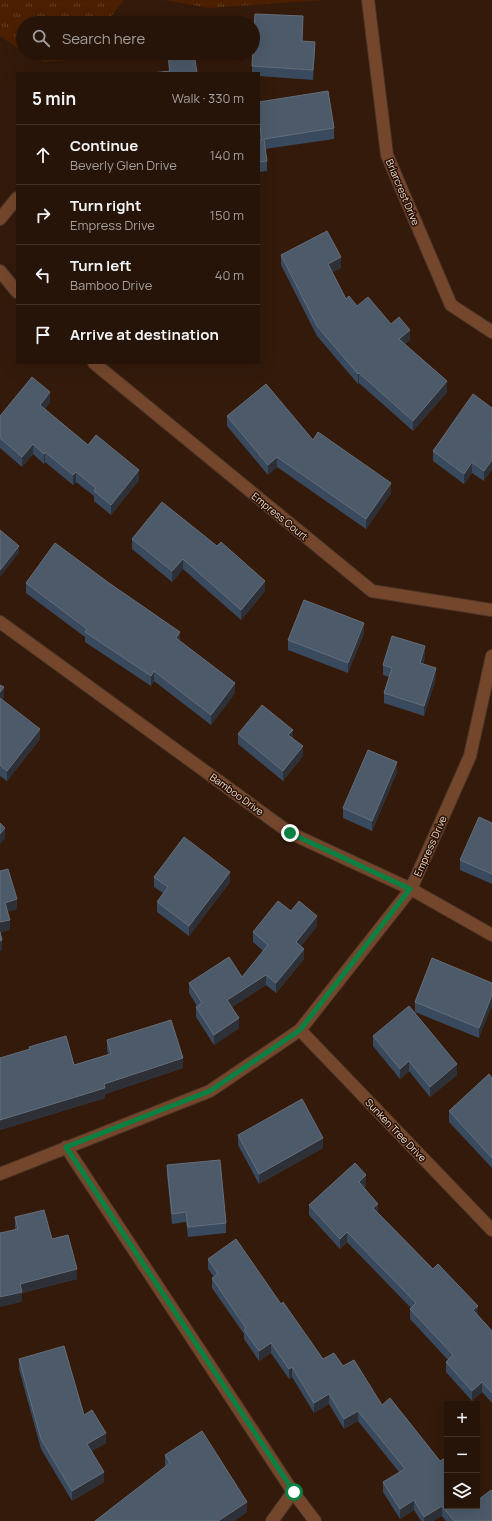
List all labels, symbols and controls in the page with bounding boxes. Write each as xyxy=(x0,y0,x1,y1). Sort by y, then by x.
search box xyxy=(16,16,260,60)
icon: search xyxy=(30,27,52,49)
text: Search here xyxy=(62,28,145,49)
text: 5 min xyxy=(32,87,76,110)
text: Walk · 330 m xyxy=(172,89,244,107)
text: Continue xyxy=(70,135,138,156)
icon: ahead xyxy=(32,144,54,166)
text: 140 m xyxy=(210,146,244,164)
text: Beverly Glen Drive xyxy=(70,156,177,174)
street label: Briarcrest Drive xyxy=(383,157,423,227)
text: Turn right xyxy=(70,195,141,216)
icon: right xyxy=(32,204,54,226)
text: 150 m xyxy=(210,206,244,224)
text: Empress Drive xyxy=(70,216,155,234)
text: Turn left xyxy=(70,255,132,276)
icon: left xyxy=(32,264,54,286)
text: 40 m xyxy=(215,266,244,284)
text: Bamboo Drive xyxy=(70,276,152,294)
icon: arrive xyxy=(32,324,54,346)
text: Arrive at destination xyxy=(70,324,219,345)
street label: Empress Court xyxy=(249,489,311,543)
street label: Bamboo Drive xyxy=(207,770,267,818)
street label: Empress Drive xyxy=(410,813,450,879)
route end xyxy=(281,824,299,842)
street label: Sunken Tree Drive xyxy=(362,1095,430,1165)
map controls xyxy=(444,1401,480,1509)
button: + xyxy=(444,1401,480,1437)
button: − xyxy=(444,1437,480,1473)
button: layers xyxy=(444,1473,480,1509)
route start xyxy=(285,1483,303,1501)

